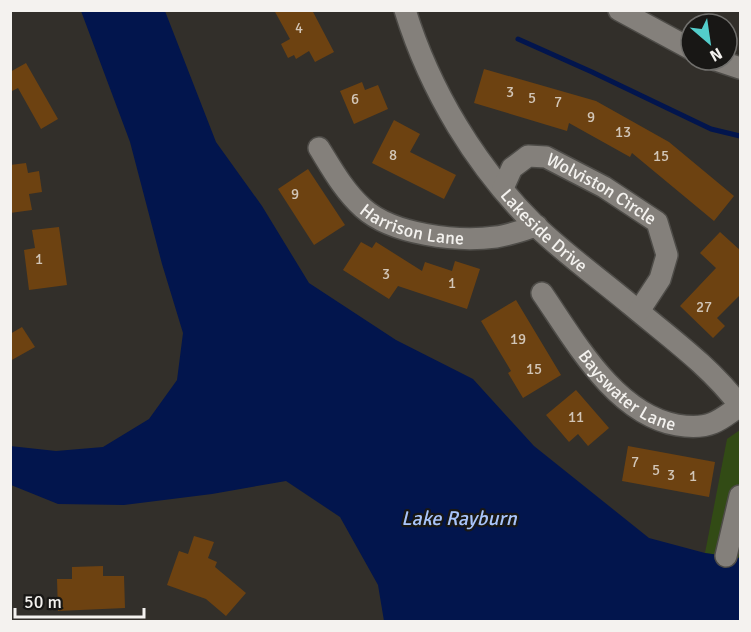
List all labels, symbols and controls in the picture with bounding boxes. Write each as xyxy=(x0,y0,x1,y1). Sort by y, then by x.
north arrow xyxy=(679,12,739,72)
house number: 4 xyxy=(295,19,303,37)
text: N xyxy=(706,43,726,66)
house number: 3 xyxy=(506,83,514,101)
house number: 5 xyxy=(528,89,536,107)
house number: 6 xyxy=(351,90,359,108)
house number: 7 xyxy=(554,93,562,111)
house number: 9 xyxy=(587,108,595,126)
house number: 13 xyxy=(615,123,631,141)
house number: 8 xyxy=(389,146,397,164)
house number: 15 xyxy=(653,147,669,165)
street label: Wolviston Circle xyxy=(543,148,661,230)
street label: Lakeside Drive xyxy=(496,184,592,277)
house number: 9 xyxy=(291,185,299,203)
street label: Harrison Lane xyxy=(356,199,465,249)
house number: 1 xyxy=(35,250,43,268)
house number: 3 xyxy=(382,265,390,283)
house number: 1 xyxy=(448,274,456,292)
house number: 27 xyxy=(696,298,712,316)
house number: 19 xyxy=(510,330,526,348)
street label: Bayswater Lane xyxy=(573,346,678,435)
house number: 15 xyxy=(526,360,542,378)
house number: 11 xyxy=(568,408,584,426)
house number: 7 xyxy=(631,453,639,471)
house number: 5 xyxy=(652,461,660,479)
house number: 3 xyxy=(667,466,675,484)
house number: 1 xyxy=(689,467,697,485)
water label: Lake Rayburn xyxy=(401,506,518,531)
scale bar xyxy=(15,581,144,619)
text: 50 m xyxy=(24,591,62,613)

